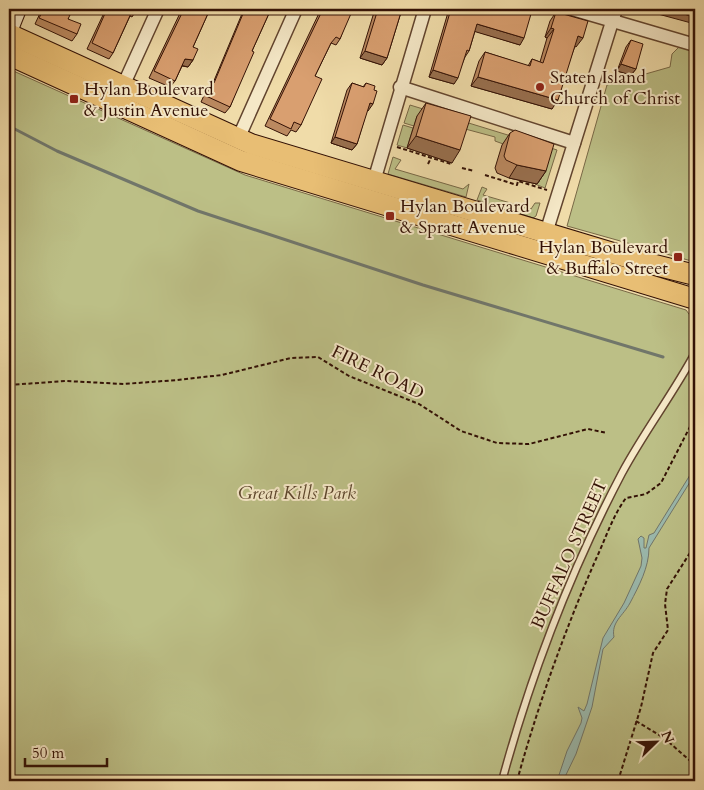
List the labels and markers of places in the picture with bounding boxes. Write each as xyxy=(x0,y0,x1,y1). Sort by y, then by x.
place label: Staten Island Church of Christ xyxy=(550,65,680,111)
place label: Hylan Boulevard & Justin Avenue xyxy=(84,77,214,123)
marker: Staten Island Church of Christ xyxy=(534,81,546,93)
marker: Hylan Boulevard & Justin Avenue xyxy=(68,93,80,105)
place label: Hylan Boulevard & Spratt Avenue xyxy=(400,194,530,240)
marker: Hylan Boulevard & Spratt Avenue xyxy=(384,210,396,222)
place label: Hylan Boulevard & Buffalo Street xyxy=(538,235,668,281)
marker: Hylan Boulevard & Buffalo Street xyxy=(672,251,684,263)

